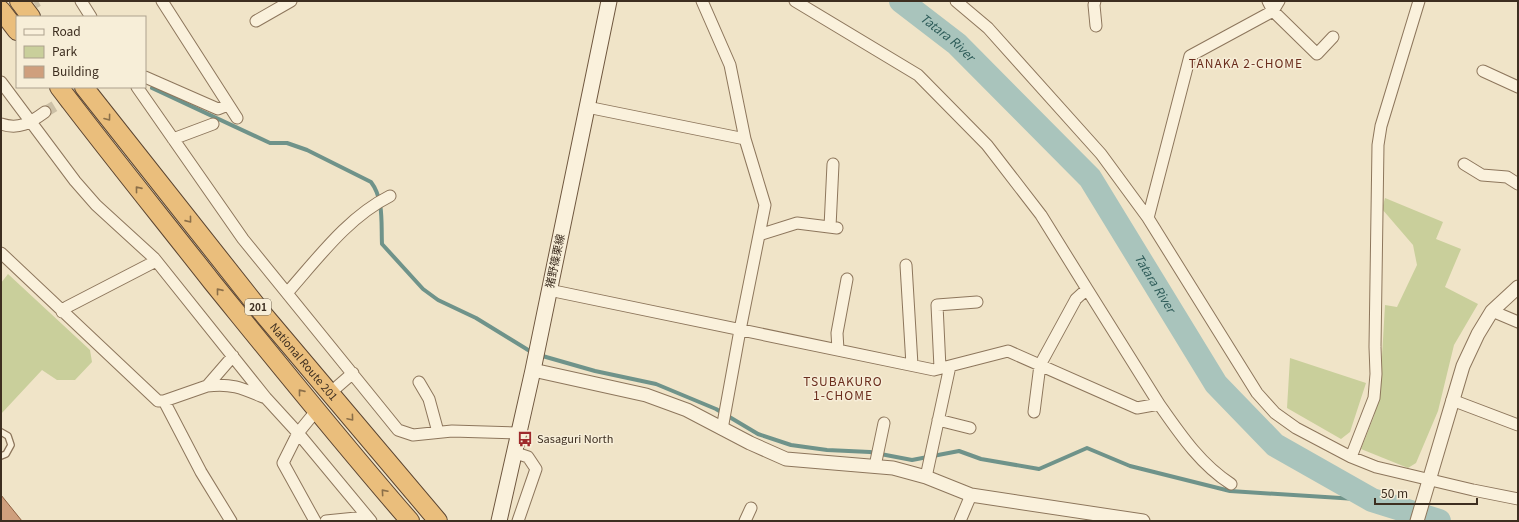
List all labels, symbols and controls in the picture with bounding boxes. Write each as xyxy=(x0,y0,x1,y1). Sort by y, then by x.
water label: Tatara River xyxy=(917,9,981,66)
legend xyxy=(16,16,146,88)
text: Road xyxy=(52,22,81,39)
text: Park xyxy=(52,42,77,59)
district label: TANAKA 2-CHOME xyxy=(1189,54,1303,71)
text: Building xyxy=(52,62,99,79)
one-way arrow xyxy=(103,114,110,121)
one-way arrow xyxy=(136,187,143,194)
one-way arrow xyxy=(184,215,191,223)
street label: 猪野篠栗線 xyxy=(540,232,568,289)
water label: Tatara River xyxy=(1131,250,1181,317)
one-way arrow xyxy=(217,288,224,295)
road number: 201 xyxy=(245,299,271,315)
street label: National Route 201 xyxy=(267,319,342,404)
district label: TSUBAKURO 1-CHOME xyxy=(803,372,883,403)
one-way arrow xyxy=(299,389,306,396)
one-way arrow xyxy=(347,413,354,420)
bus stop icon: Sasaguri North xyxy=(516,430,534,448)
place label: Sasaguri North xyxy=(537,430,613,446)
scale bar xyxy=(1375,480,1477,506)
text: 50 m xyxy=(1381,484,1408,501)
one-way arrow xyxy=(382,489,389,496)

